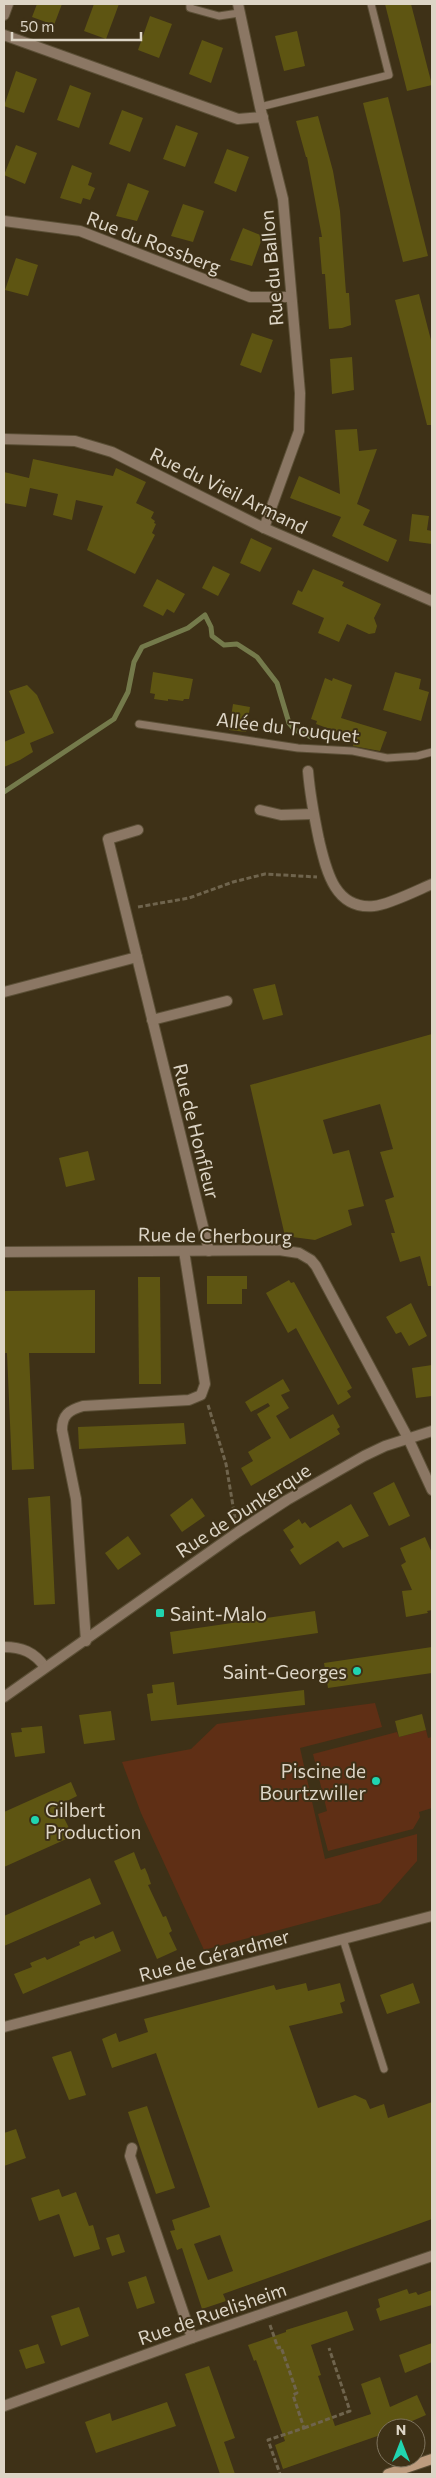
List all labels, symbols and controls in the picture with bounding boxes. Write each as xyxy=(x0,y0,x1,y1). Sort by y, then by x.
scale bar xyxy=(12,10,141,42)
text: 50 m xyxy=(20,17,54,35)
street label: Rue du Rossberg xyxy=(84,206,224,278)
street label: Rue du Ballon xyxy=(254,209,288,327)
street label: Rue du Vieil Armand xyxy=(146,442,312,538)
street label: Allée du Touquet xyxy=(215,707,361,747)
street label: Rue de Honfleur xyxy=(169,1061,225,1201)
street label: Rue de Cherbourg xyxy=(138,1222,292,1248)
street label: Rue de Dunkerque xyxy=(171,1458,315,1562)
place label: Saint-Malo xyxy=(170,1602,267,1625)
marker: Saint-Malo xyxy=(154,1607,166,1619)
place label: Saint-Georges xyxy=(223,1660,347,1683)
marker: Saint-Georges xyxy=(351,1665,363,1677)
place label: Piscine de Bourtzwiller xyxy=(260,1759,366,1804)
marker: Piscine de Bourtzwiller xyxy=(370,1775,382,1787)
place label: Gilbert Production xyxy=(45,1798,141,1843)
marker: Gilbert Production xyxy=(29,1814,41,1826)
street label: Rue de Gérardmer xyxy=(136,1924,292,1986)
street label: Rue de Ruelisheim xyxy=(135,2277,289,2349)
north arrow xyxy=(376,2418,426,2468)
text: N xyxy=(396,2421,406,2438)

